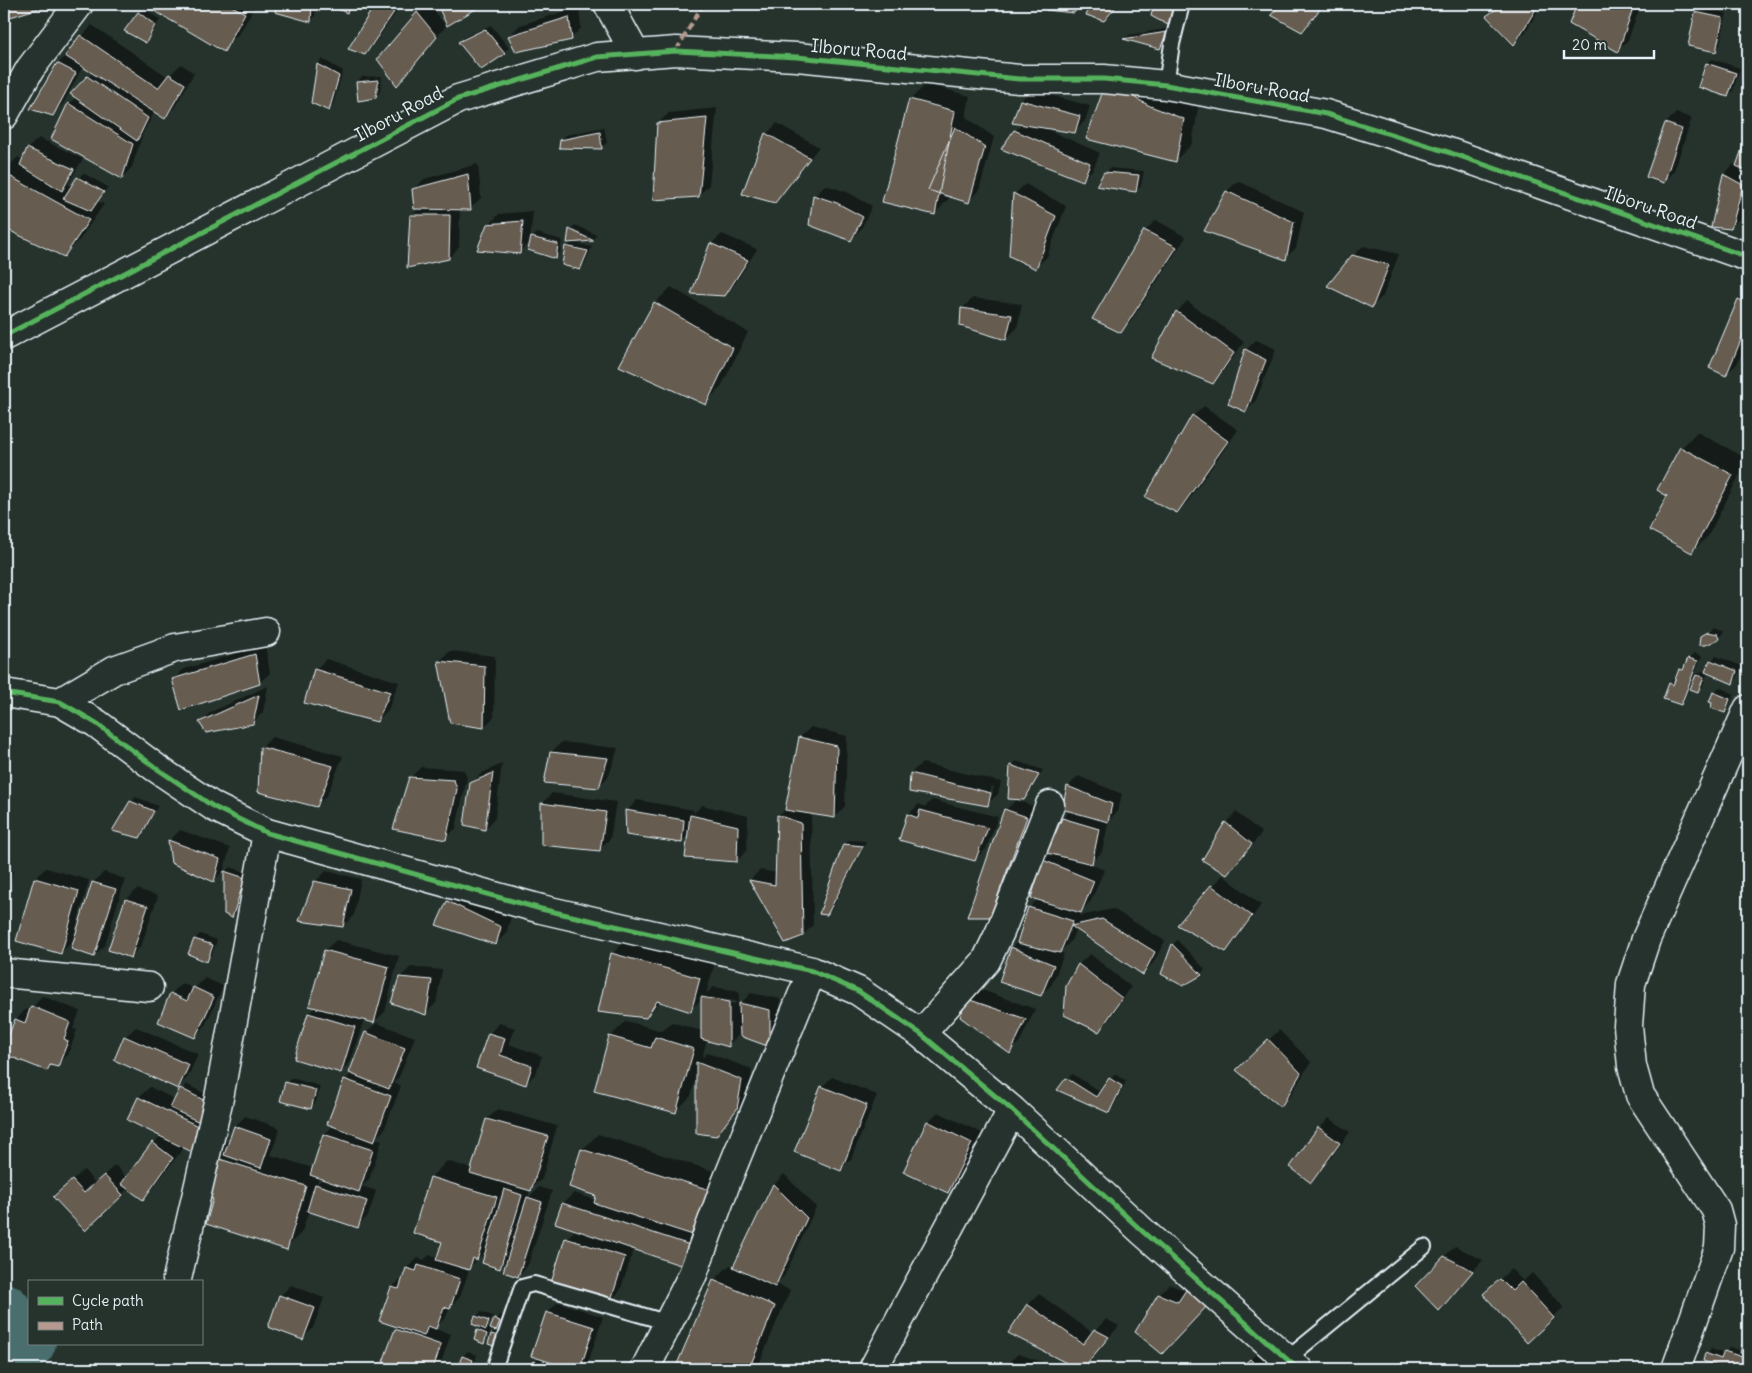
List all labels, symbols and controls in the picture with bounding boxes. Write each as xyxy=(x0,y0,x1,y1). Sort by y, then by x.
scale bar xyxy=(1564,28,1654,60)
street label: Ilboru Road xyxy=(810,34,908,65)
text: 20 m xyxy=(1572,35,1607,54)
street label: Ilboru Road xyxy=(1213,68,1312,107)
street label: Ilboru Road xyxy=(351,81,447,146)
street label: Ilboru Road xyxy=(1602,181,1701,234)
legend xyxy=(28,1280,202,1346)
text: Cycle path xyxy=(72,1291,144,1310)
text: Path xyxy=(72,1315,103,1334)

